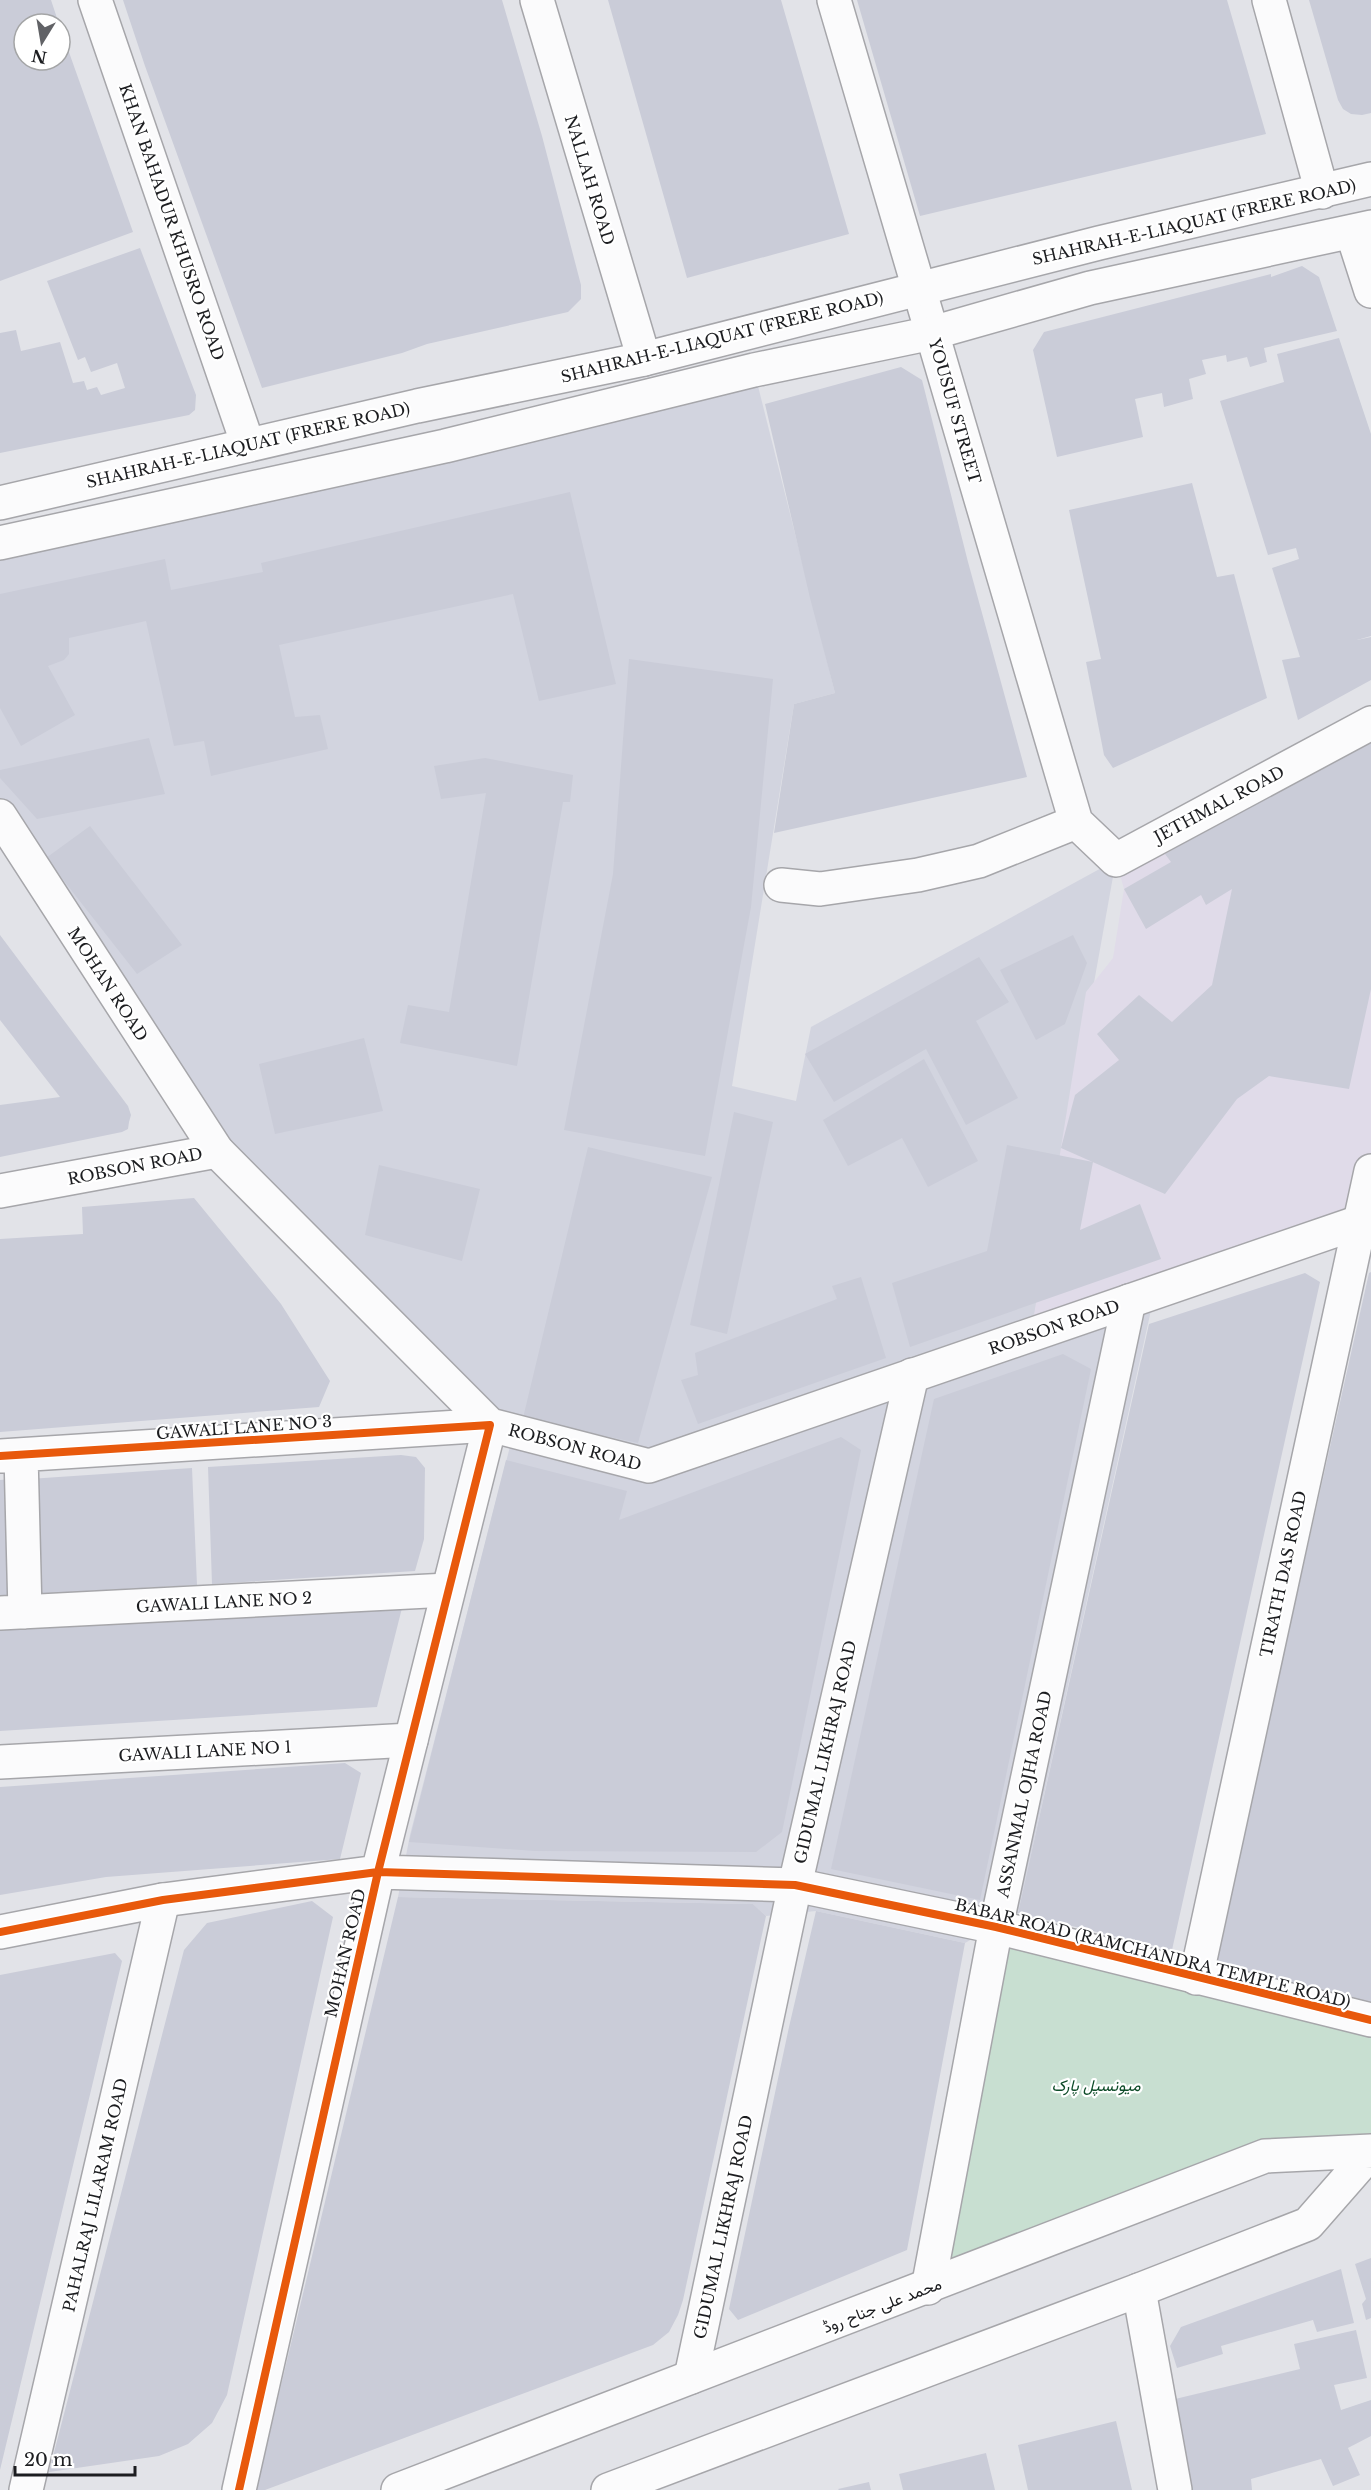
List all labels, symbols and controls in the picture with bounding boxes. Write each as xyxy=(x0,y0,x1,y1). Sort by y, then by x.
north arrow xyxy=(12,12,72,72)
text: N xyxy=(30,45,48,68)
street label: KHAN BAHADUR KHUSRO ROAD xyxy=(115,81,229,363)
street label: NALLAH ROAD xyxy=(561,112,619,248)
street label: SHAHRAH-E-LIAQUAT (FRERE ROAD) xyxy=(1030,175,1358,269)
street label: SHAHRAH-E-LIAQUAT (FRERE ROAD) xyxy=(559,287,885,387)
street label: YOUSUF STREET xyxy=(924,335,985,486)
street label: SHAHRAH-E-LIAQUAT (FRERE ROAD) xyxy=(84,398,412,492)
street label: JETHMAL ROAD xyxy=(1149,761,1288,848)
street label: MOHAN ROAD xyxy=(64,923,152,1045)
street label: ROBSON ROAD xyxy=(66,1143,204,1189)
street label: ROBSON ROAD xyxy=(986,1295,1122,1359)
street label: GAWALI LANE NO 3 xyxy=(155,1411,333,1443)
street label: ROBSON ROAD xyxy=(506,1420,644,1474)
street label: TIRATH DAS ROAD xyxy=(1256,1489,1310,1659)
street label: GAWALI LANE NO 2 xyxy=(135,1587,313,1617)
street label: GIDUMAL LIKHRAJ ROAD xyxy=(790,1638,860,1866)
street label: ASSANMAL OJHA ROAD xyxy=(992,1689,1056,1900)
street label: GAWALI LANE NO 1 xyxy=(118,1736,292,1766)
street label: MOHAN ROAD xyxy=(320,1887,370,2019)
street label: BABAR ROAD (RAMCHANDRA TEMPLE ROAD) xyxy=(953,1894,1353,2012)
park label: میونسپل پارک xyxy=(1051,2075,1141,2097)
street label: PAHALRAJ LILARAM ROAD xyxy=(58,2076,132,2314)
street label: GIDUMAL LIKHRAJ ROAD xyxy=(689,2113,757,2341)
street label: محمد علی جناح روڈ xyxy=(820,2273,945,2339)
scale bar xyxy=(15,2439,135,2477)
text: 20 m xyxy=(24,2449,72,2471)

